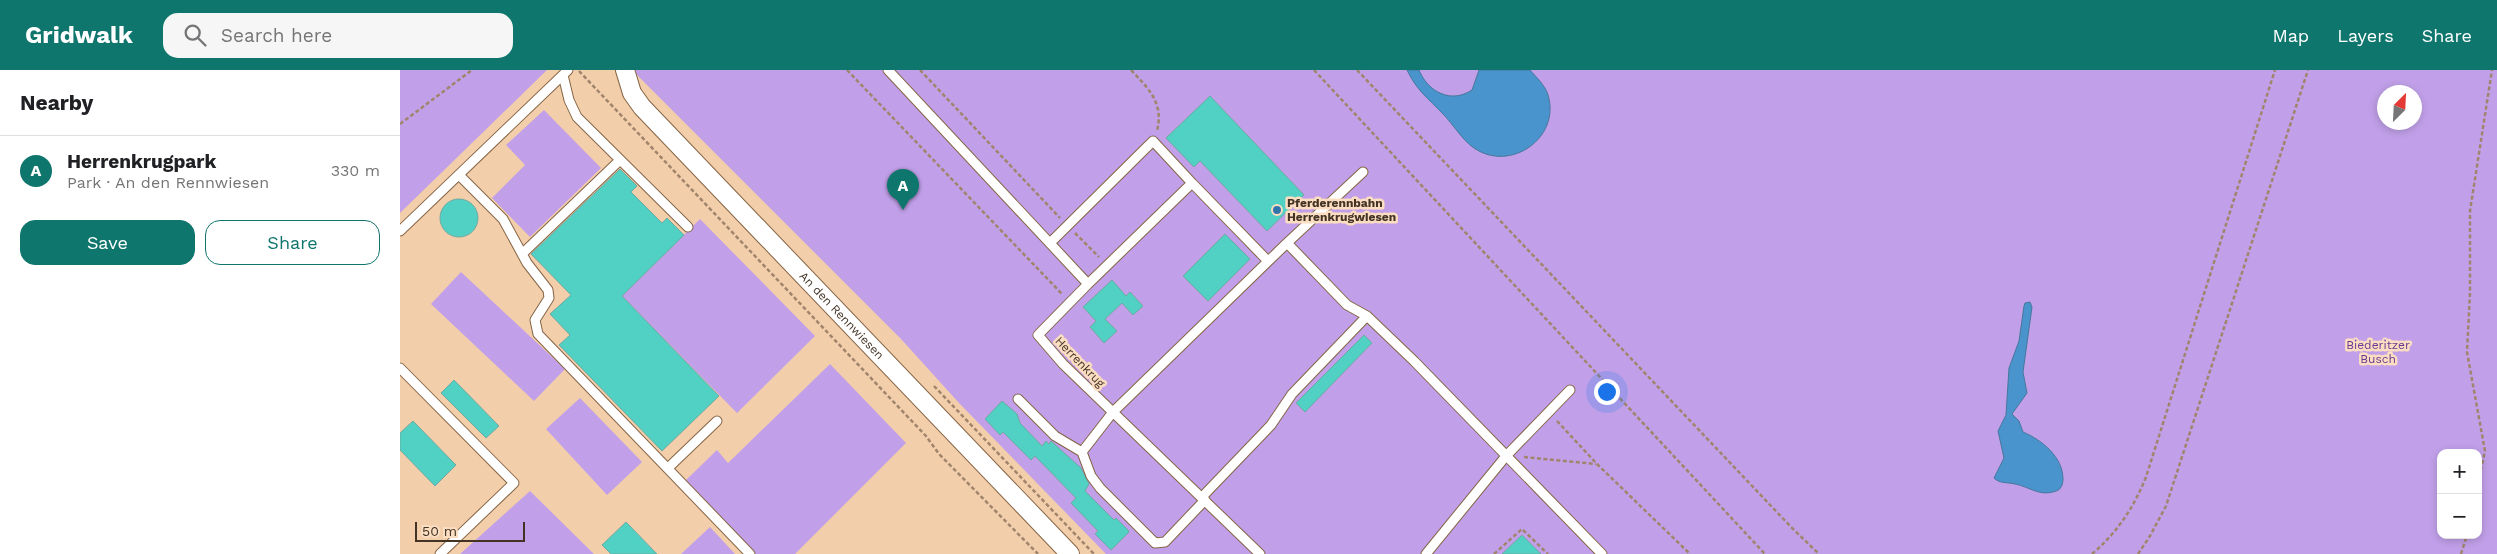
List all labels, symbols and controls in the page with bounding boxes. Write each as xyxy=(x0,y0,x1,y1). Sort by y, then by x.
search box xyxy=(163,13,513,58)
text: Gridwalk xyxy=(25,21,133,49)
icon: search xyxy=(181,21,209,49)
text: Search here xyxy=(221,24,332,47)
text: Map xyxy=(2272,25,2309,46)
text: Layers xyxy=(2337,25,2394,46)
text: Share xyxy=(2422,25,2472,46)
north arrow xyxy=(2377,85,2422,130)
text: Nearby xyxy=(20,90,93,115)
text: Herrenkrugpark xyxy=(67,150,216,173)
text: A xyxy=(31,161,41,180)
text: 330 m xyxy=(331,161,380,180)
pin: A xyxy=(887,169,919,210)
text: Park · An den Rennwiesen xyxy=(67,173,269,192)
place label: Pferderennbahn Herrenkrugwiesen xyxy=(1287,196,1396,224)
marker: Pferderennbahn Herrenkrugwiesen xyxy=(1271,204,1283,216)
button: Save xyxy=(20,220,195,265)
button: Share xyxy=(205,220,380,265)
street label: An den Rennwiesen xyxy=(797,269,887,362)
street label: Herrenkrug xyxy=(1052,334,1108,391)
park label: Biederitzer Busch xyxy=(2346,338,2410,366)
your location xyxy=(1594,379,1620,405)
map controls xyxy=(2437,449,2482,539)
button: + xyxy=(2437,449,2482,494)
button: − xyxy=(2437,494,2482,539)
scale bar xyxy=(415,519,525,542)
text: 50 m xyxy=(422,523,457,539)

